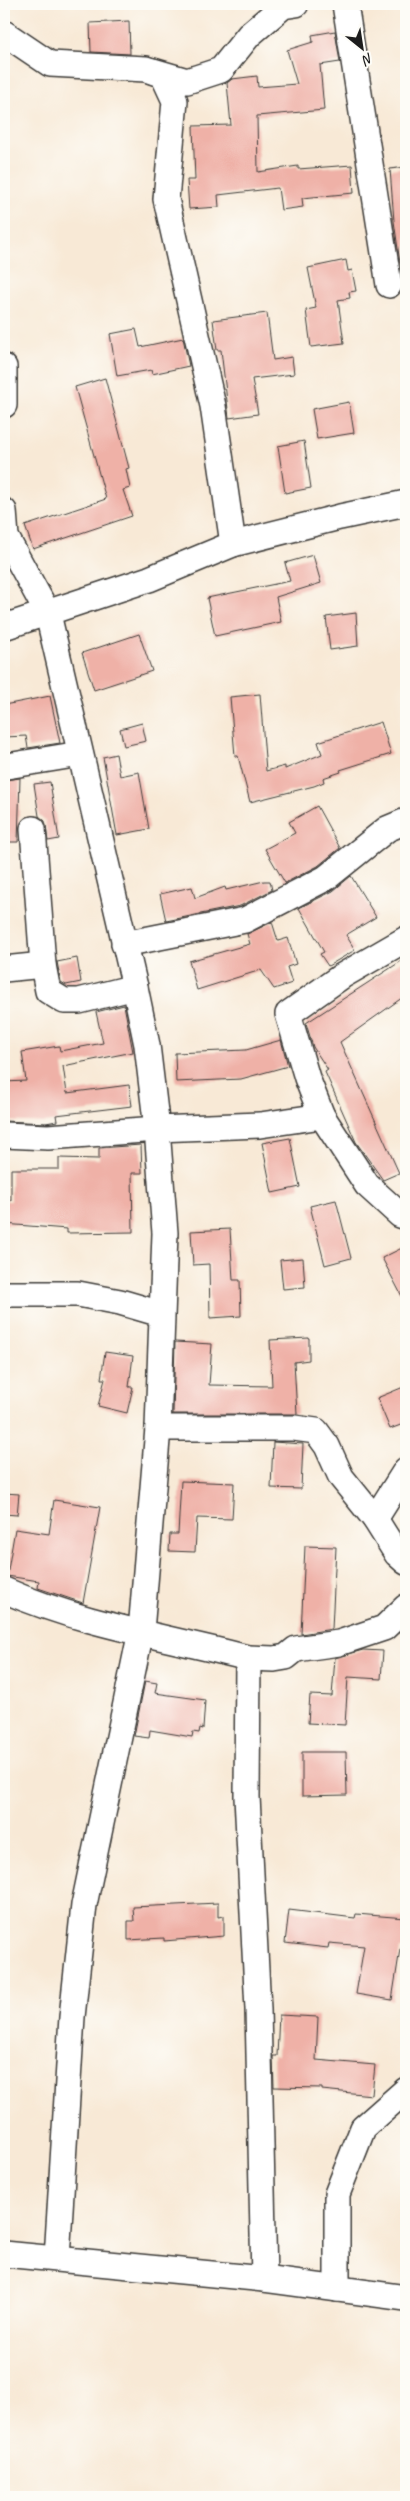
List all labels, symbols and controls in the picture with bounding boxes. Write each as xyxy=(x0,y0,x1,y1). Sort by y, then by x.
north arrow xyxy=(338,22,388,72)
text: N xyxy=(358,49,376,70)

